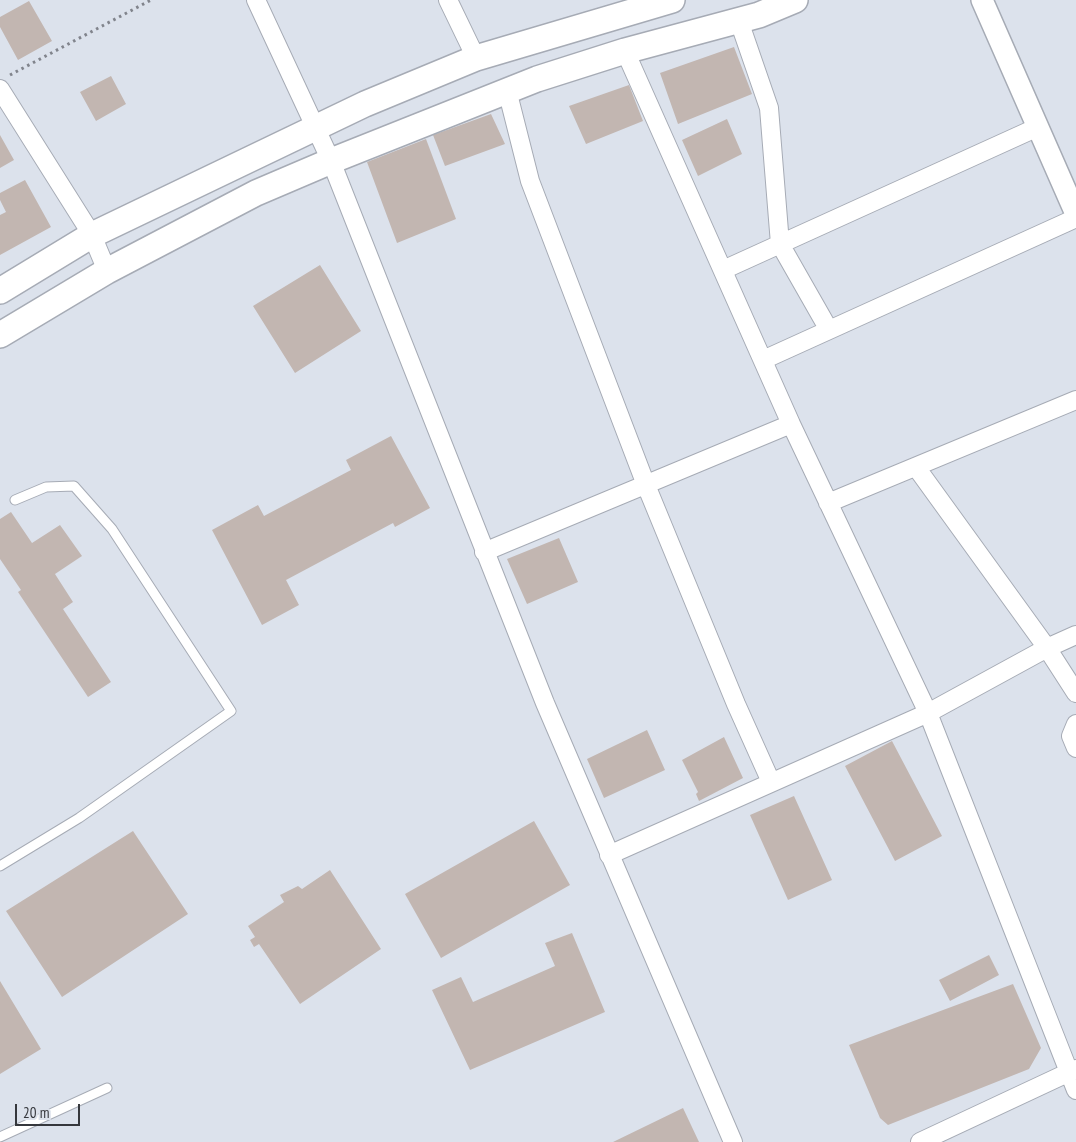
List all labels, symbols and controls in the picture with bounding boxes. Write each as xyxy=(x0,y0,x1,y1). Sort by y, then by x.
scale bar xyxy=(18,1094,82,1126)
text: 20 m xyxy=(23,1103,49,1122)

